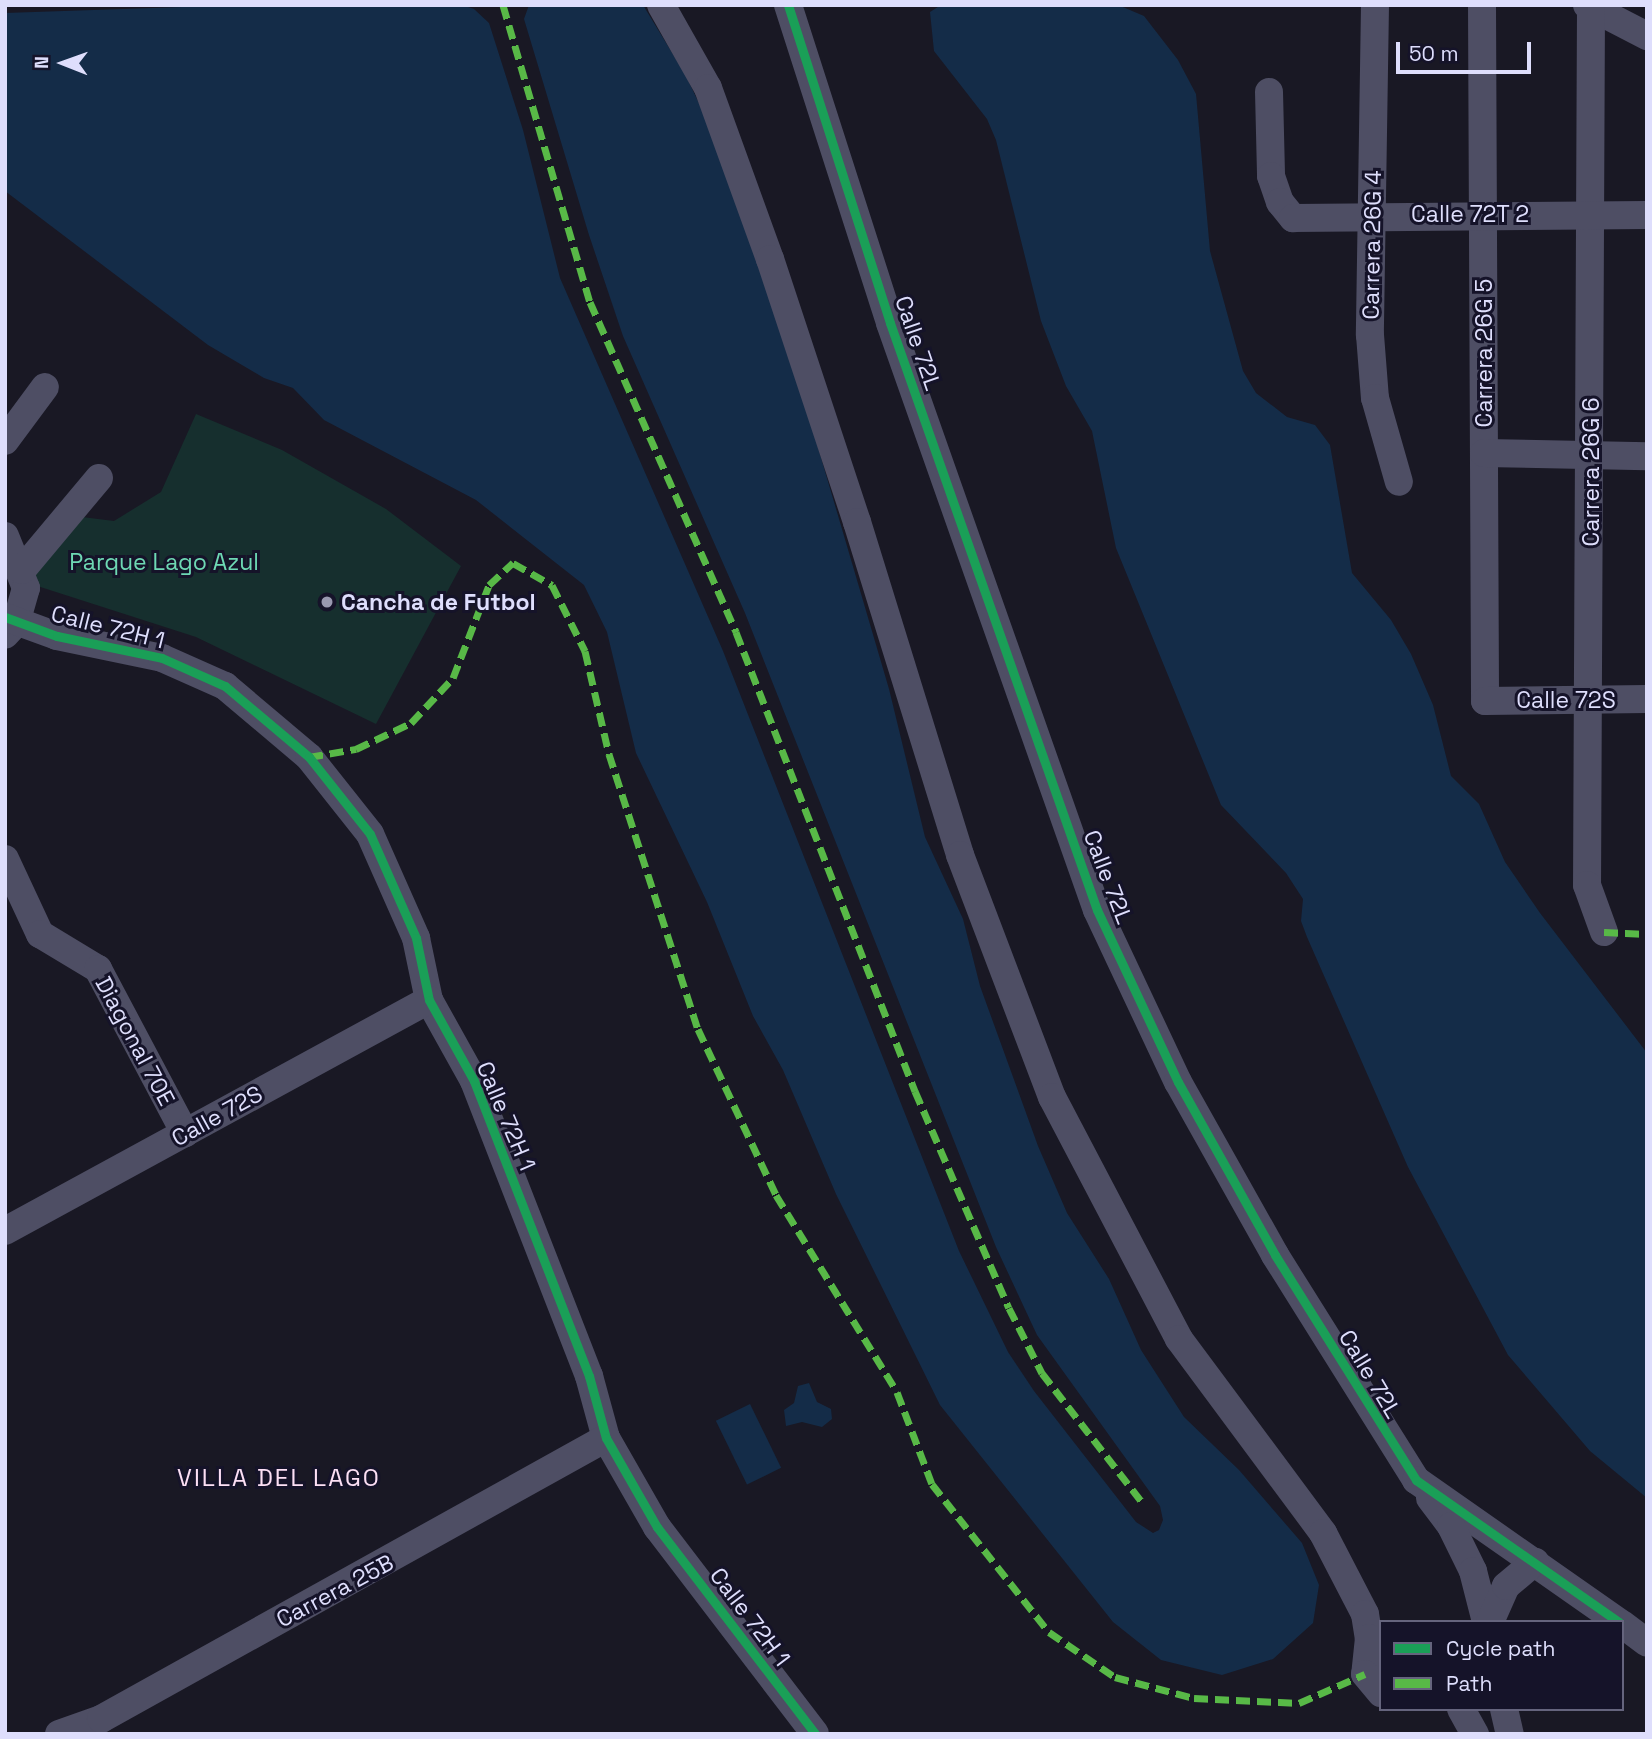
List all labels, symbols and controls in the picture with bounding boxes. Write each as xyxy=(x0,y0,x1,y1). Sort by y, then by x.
north arrow xyxy=(28,28,98,98)
scale bar xyxy=(1400,28,1535,72)
text: 50 m xyxy=(1409,40,1459,67)
text: N xyxy=(29,56,54,69)
street label: Carrera 26G 4 xyxy=(1357,170,1387,320)
street label: Calle 72T 2 xyxy=(1411,200,1529,228)
street label: Carrera 26G 5 xyxy=(1470,279,1498,427)
street label: Calle 72L xyxy=(889,292,947,394)
street label: Carrera 26G 6 xyxy=(1577,397,1605,547)
park label: Parque Lago Azul xyxy=(69,548,259,576)
place label: Cancha de Futbol xyxy=(341,588,536,616)
marker: Cancha de Futbol xyxy=(319,594,335,610)
street label: Calle 72H 1 xyxy=(48,600,168,654)
street label: Calle 72S xyxy=(1516,686,1616,714)
street label: Calle 72L xyxy=(1078,826,1138,928)
street label: Diagonal 70E xyxy=(89,972,181,1110)
street label: Calle 72H 1 xyxy=(471,1057,541,1175)
street label: Calle 72S xyxy=(167,1080,267,1152)
street label: Calle 72L xyxy=(1333,1325,1407,1423)
district label: VILLA DEL LAGO xyxy=(178,1464,380,1492)
street label: Carrera 25B xyxy=(272,1549,398,1633)
street label: Calle 72H 1 xyxy=(704,1562,796,1672)
legend xyxy=(1379,1620,1624,1711)
text: Cycle path xyxy=(1446,1635,1555,1662)
text: Path xyxy=(1446,1670,1492,1697)

